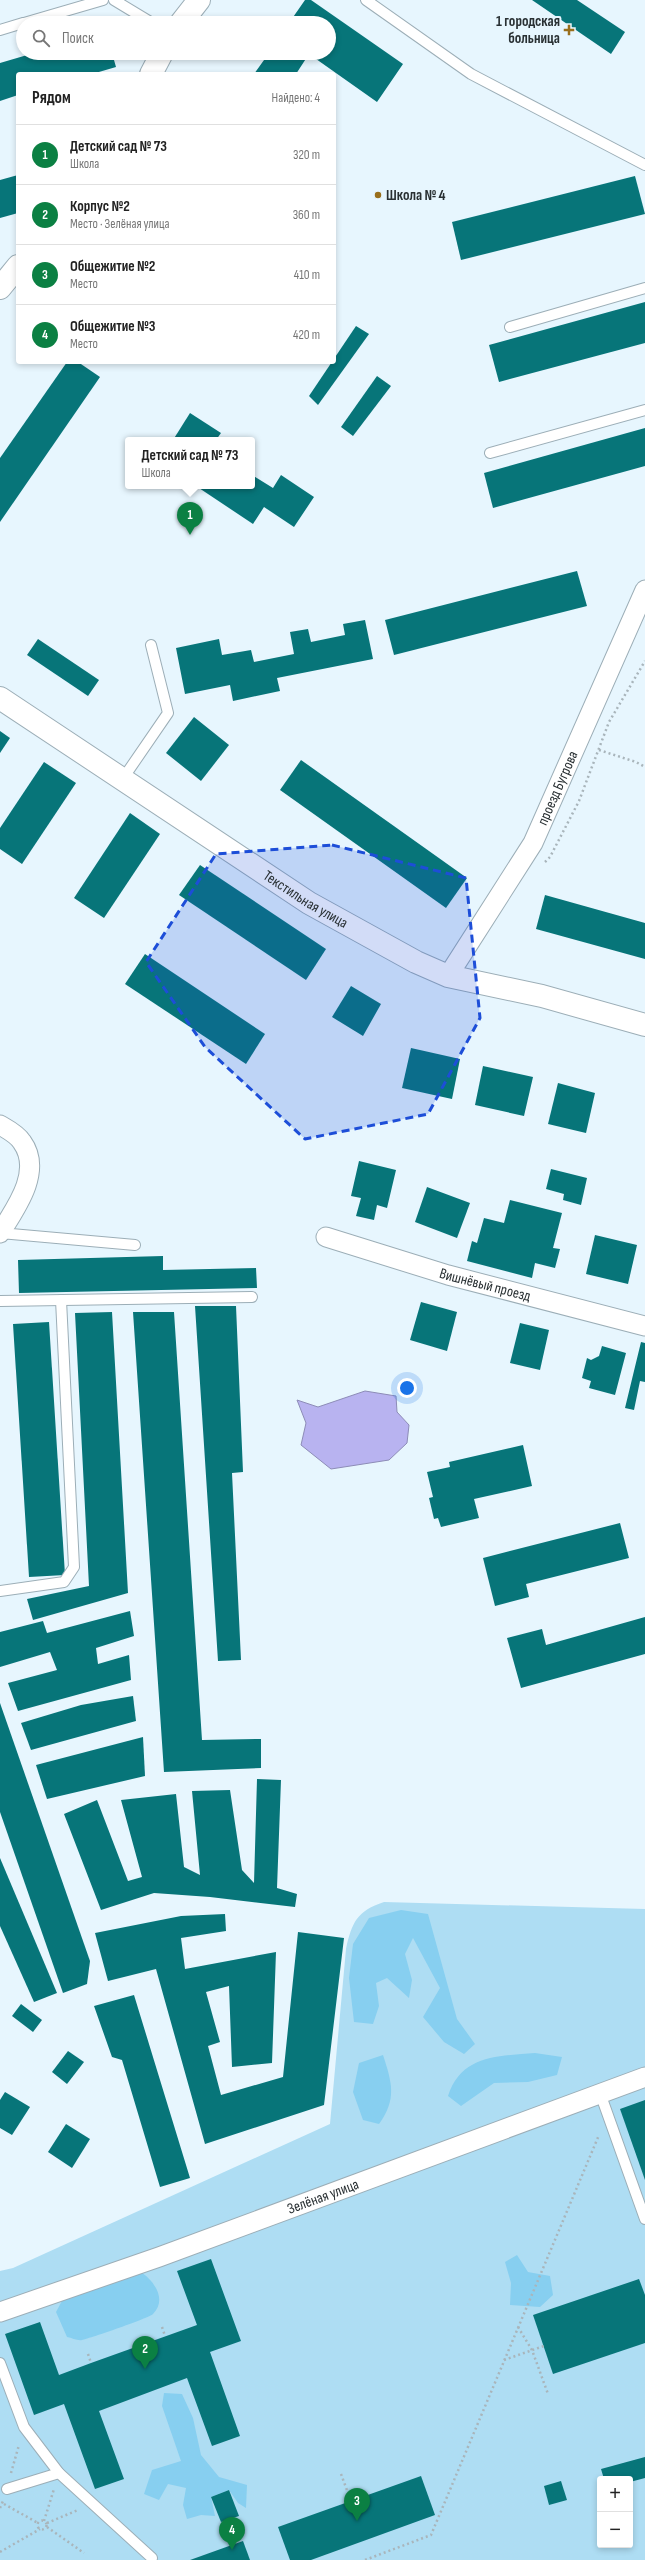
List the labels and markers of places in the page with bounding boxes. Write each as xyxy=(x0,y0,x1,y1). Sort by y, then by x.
place label: 1 городская больница xyxy=(496,12,560,48)
marker: 1 городская больница xyxy=(563,24,575,36)
place label: Школа № 4 xyxy=(386,186,446,205)
marker: Школа № 4 xyxy=(373,190,383,200)
pin: 1 xyxy=(177,502,203,535)
pin: 2 xyxy=(132,2336,158,2369)
pin: 3 xyxy=(344,2488,370,2521)
pin: 4 xyxy=(219,2517,245,2550)

